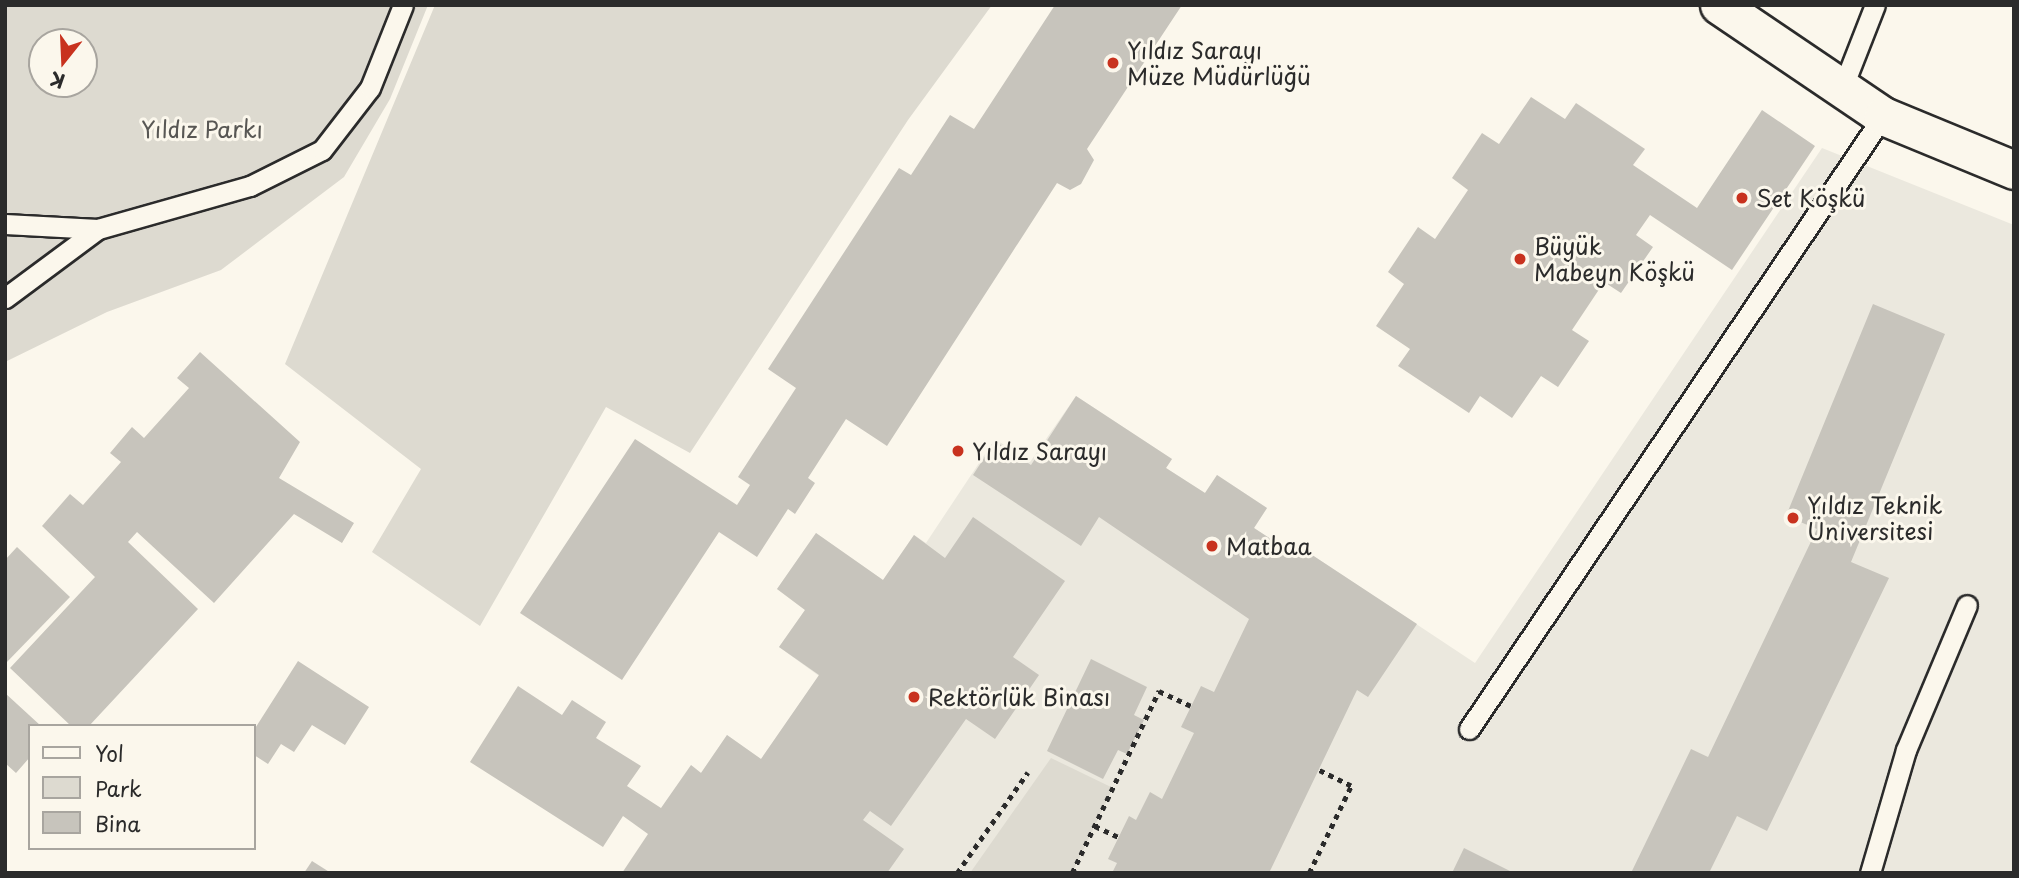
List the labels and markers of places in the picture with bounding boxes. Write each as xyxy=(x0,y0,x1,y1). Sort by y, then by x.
place label: Yıldız Sarayı Müze Müdürlüğü xyxy=(1127,36,1311,90)
marker: Yıldız Sarayı Müze Müdürlüğü xyxy=(1105,55,1121,71)
place label: Set Köşkü xyxy=(1756,184,1866,212)
marker: Set Köşkü xyxy=(1734,190,1750,206)
place label: Büyük Mabeyn Köşkü xyxy=(1534,232,1696,286)
marker: Büyük Mabeyn Köşkü xyxy=(1512,251,1528,267)
place label: Yıldız Sarayı xyxy=(972,437,1109,465)
marker: Yıldız Sarayı xyxy=(950,443,966,459)
place label: Yıldız Teknik Üniversitesi xyxy=(1807,491,1944,545)
marker: Yıldız Teknik Üniversitesi xyxy=(1785,510,1801,526)
place label: Matbaa xyxy=(1226,532,1312,560)
marker: Matbaa xyxy=(1204,538,1220,554)
place label: Rektörlük Binası xyxy=(928,683,1109,711)
marker: Rektörlük Binası xyxy=(906,689,922,705)

